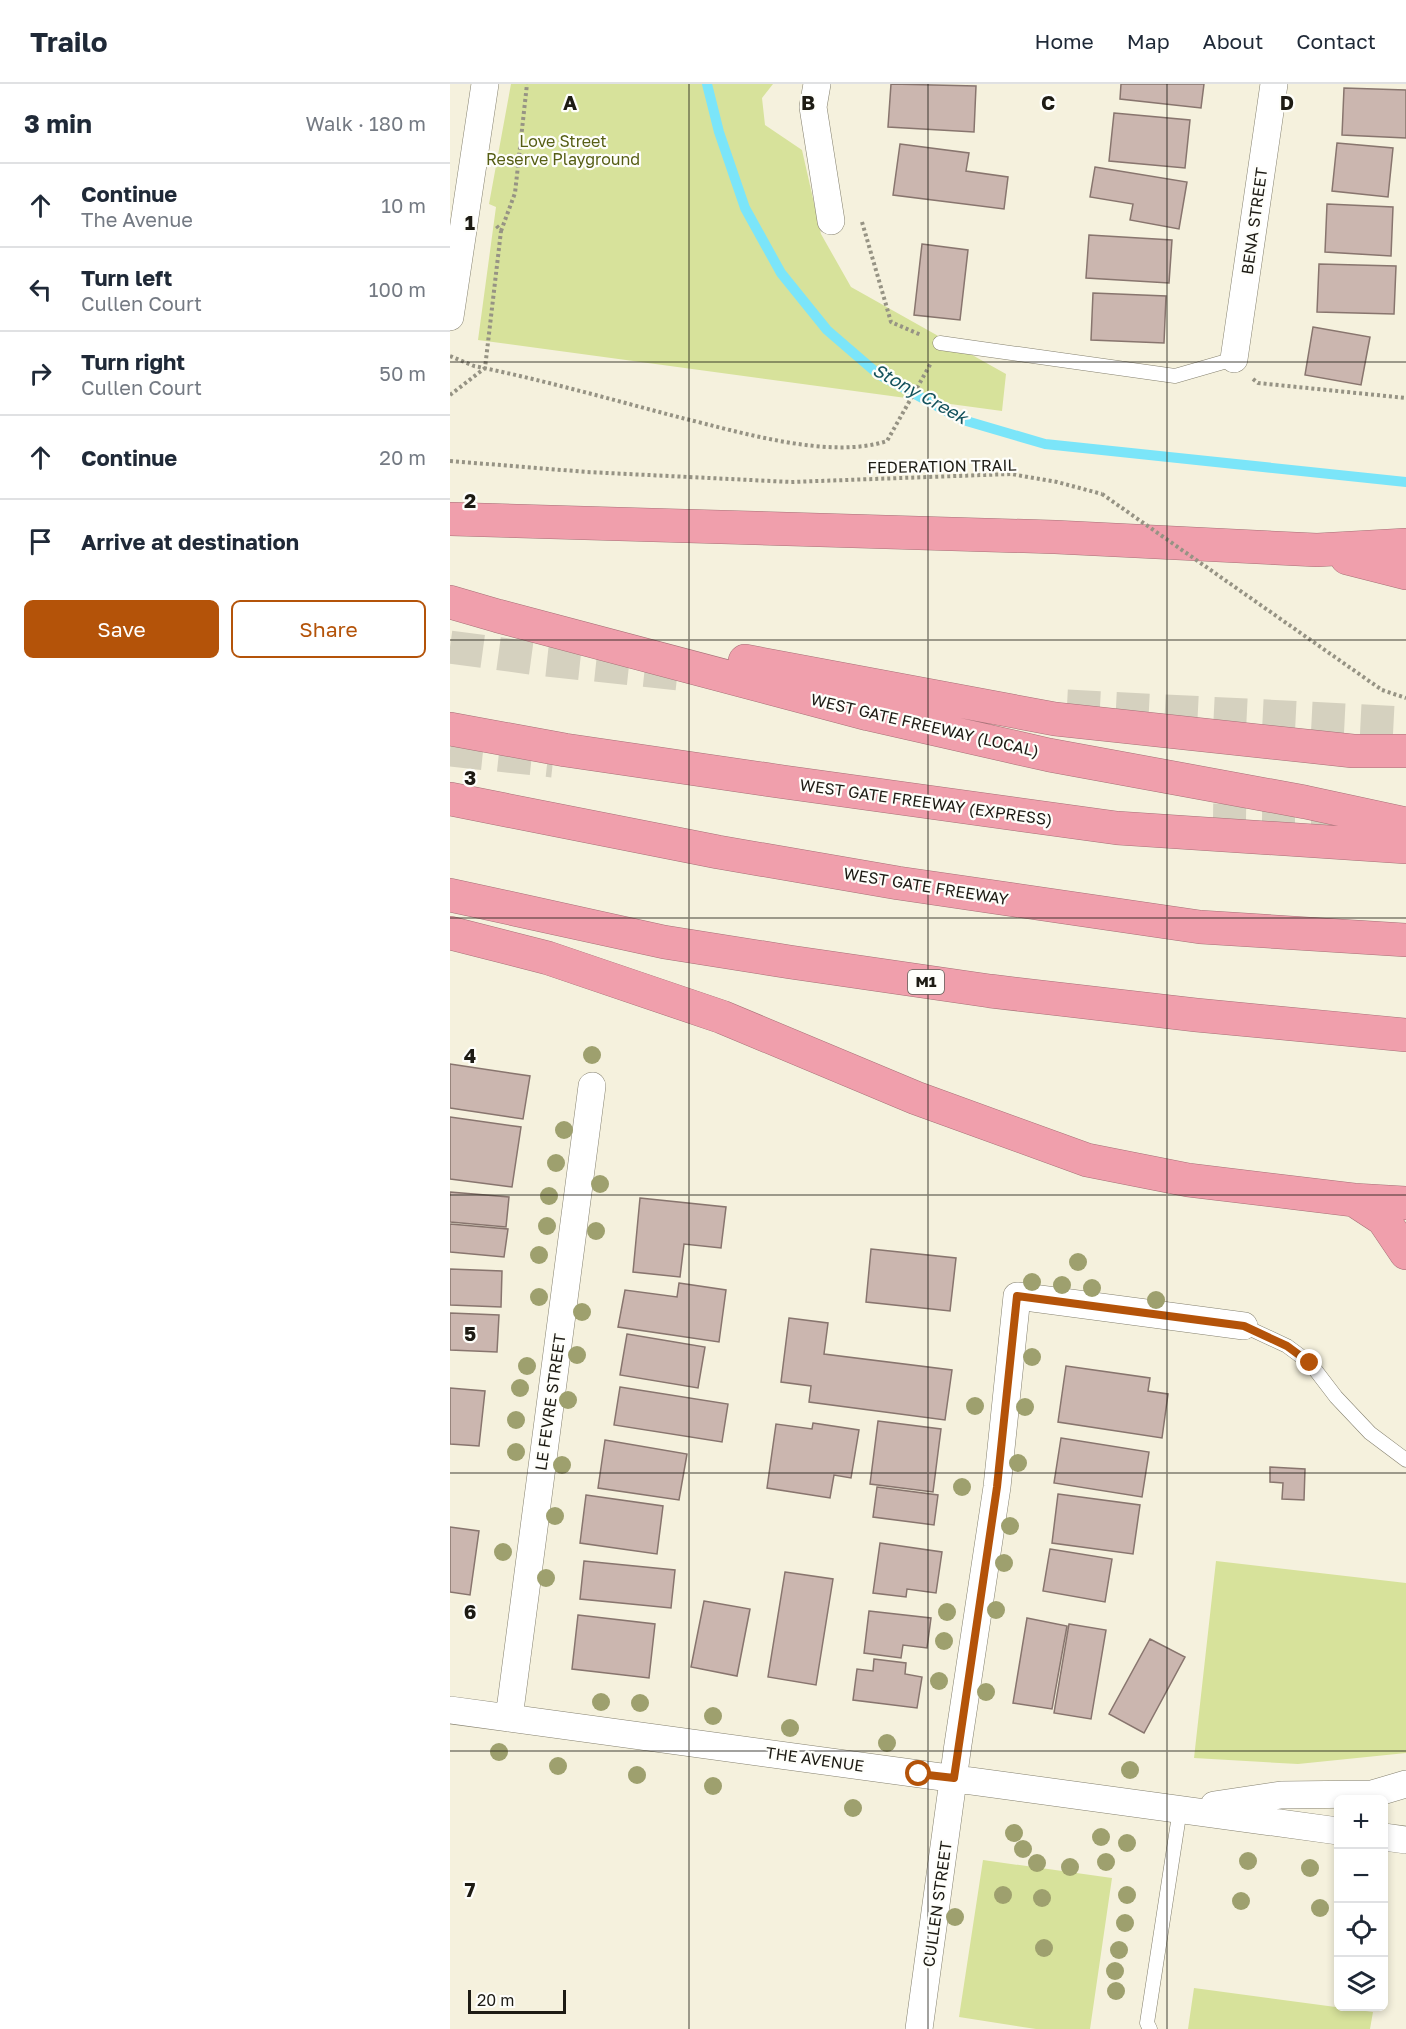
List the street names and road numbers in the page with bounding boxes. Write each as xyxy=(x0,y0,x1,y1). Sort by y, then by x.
street label: BENA STREET xyxy=(1237,166,1271,276)
street label: FEDERATION TRAIL xyxy=(867,455,1017,477)
street label: WEST GATE FREEWAY (LOCAL) xyxy=(809,689,1041,761)
street label: WEST GATE FREEWAY (EXPRESS) xyxy=(798,774,1054,830)
street label: WEST GATE FREEWAY xyxy=(842,863,1011,909)
road number: M1 xyxy=(908,970,944,994)
street label: LE FEVRE STREET xyxy=(530,1332,570,1472)
street label: THE AVENUE xyxy=(764,1742,866,1776)
street label: CULLEN STREET xyxy=(918,1840,956,1968)

